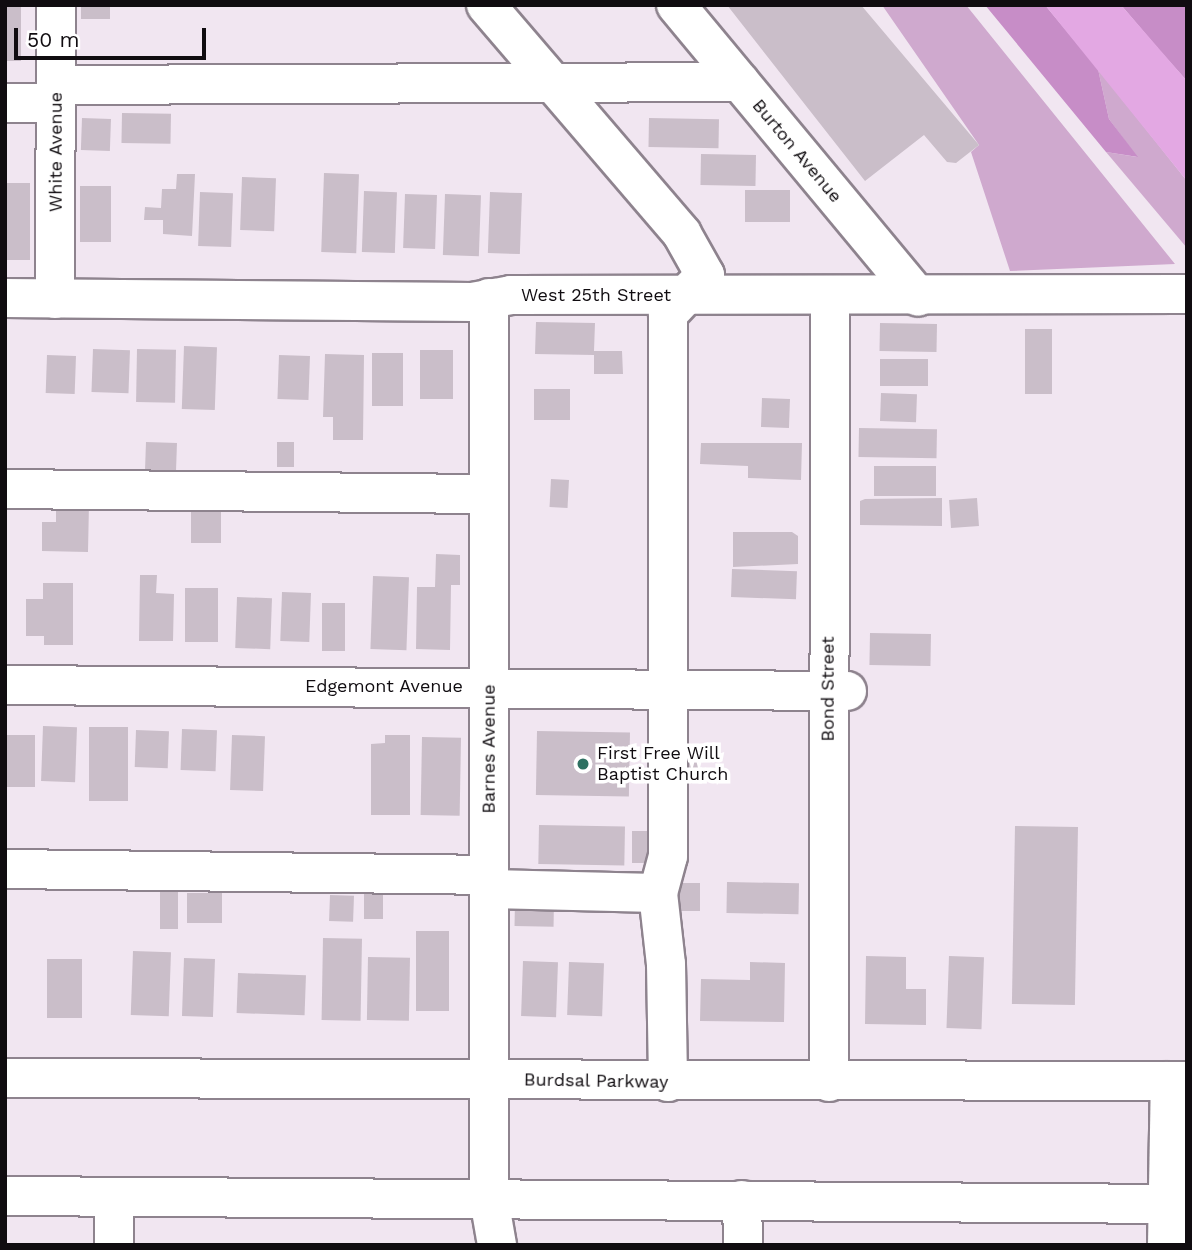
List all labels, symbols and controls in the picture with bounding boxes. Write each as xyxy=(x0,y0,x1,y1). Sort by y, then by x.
scale bar xyxy=(18,14,210,58)
text: 50 m xyxy=(27,27,79,52)
street label: White Avenue xyxy=(45,92,67,212)
street label: Burton Avenue xyxy=(747,95,847,207)
street label: West 25th Street xyxy=(521,284,671,306)
street label: Bond Street xyxy=(817,636,839,742)
street label: Edgemont Avenue xyxy=(305,675,463,697)
street label: Barnes Avenue xyxy=(478,684,500,814)
place label: First Free Will Baptist Church xyxy=(597,743,728,786)
marker: First Free Will Baptist Church xyxy=(575,756,591,772)
street label: Burdsal Parkway xyxy=(523,1069,669,1093)

